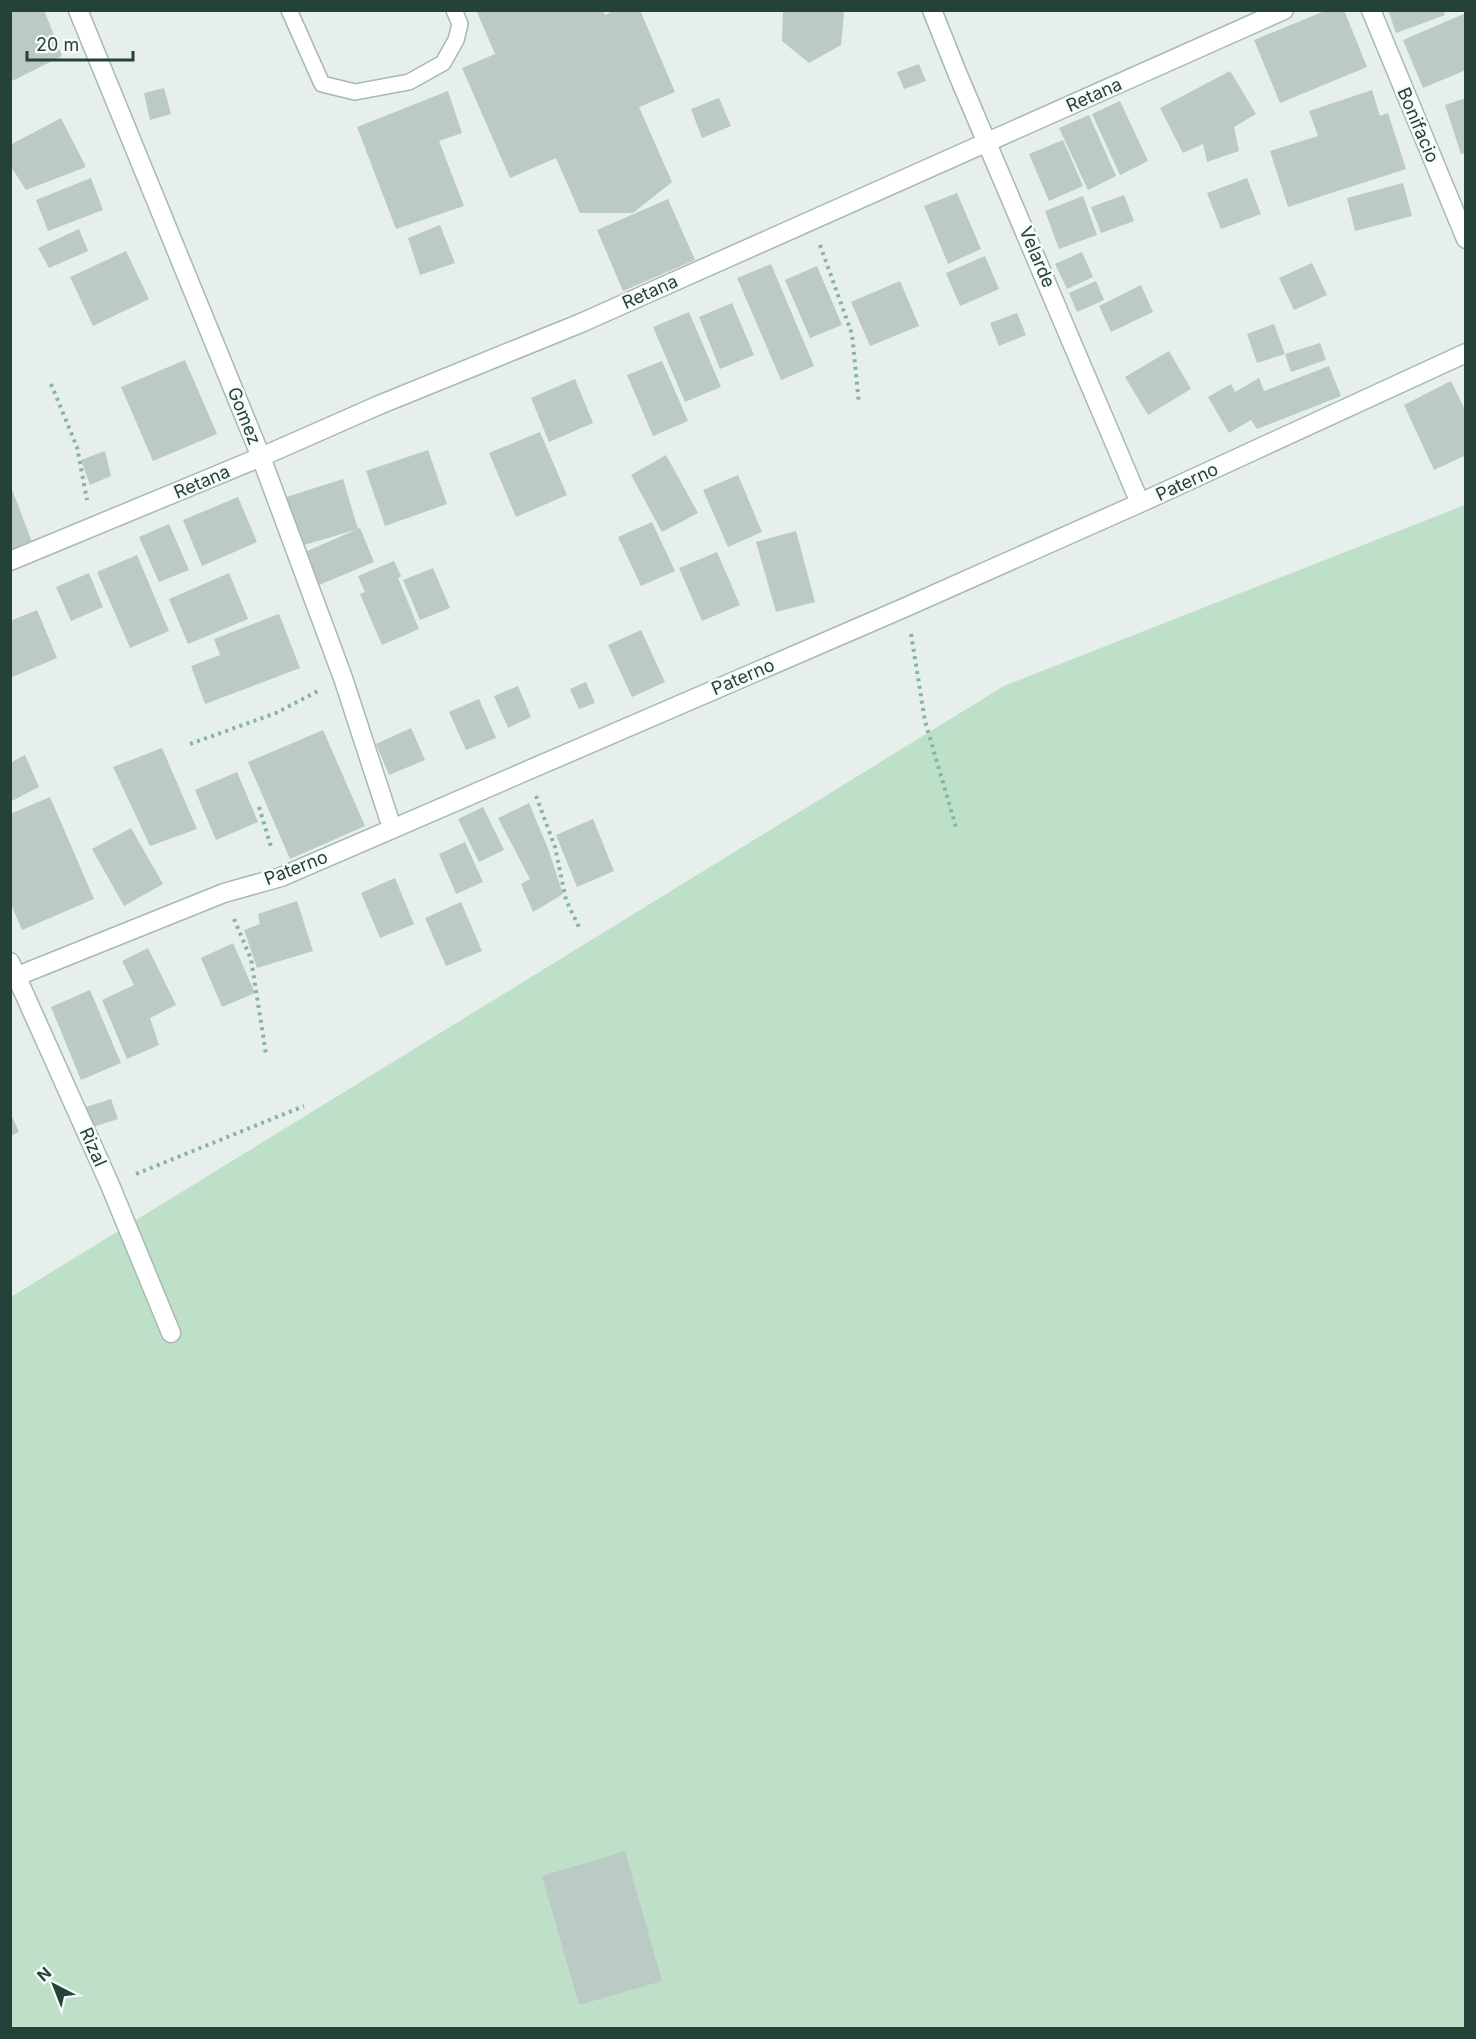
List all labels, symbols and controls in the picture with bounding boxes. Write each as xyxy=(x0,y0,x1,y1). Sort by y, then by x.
scale bar xyxy=(27,24,134,62)
text: 20 m xyxy=(36,34,79,55)
street label: Retana xyxy=(1063,73,1125,116)
street label: Bonifacio xyxy=(1393,84,1444,165)
street label: Velarde xyxy=(1015,223,1060,291)
street label: Retana xyxy=(619,270,681,313)
street label: Gomez xyxy=(223,384,265,448)
street label: Paterno xyxy=(1152,458,1221,505)
street label: Retana xyxy=(171,460,233,503)
street label: Paterno xyxy=(708,654,777,699)
street label: Paterno xyxy=(261,846,331,889)
street label: Rizal xyxy=(76,1124,111,1170)
north arrow xyxy=(24,1955,84,2015)
text: N xyxy=(33,1962,55,1985)

